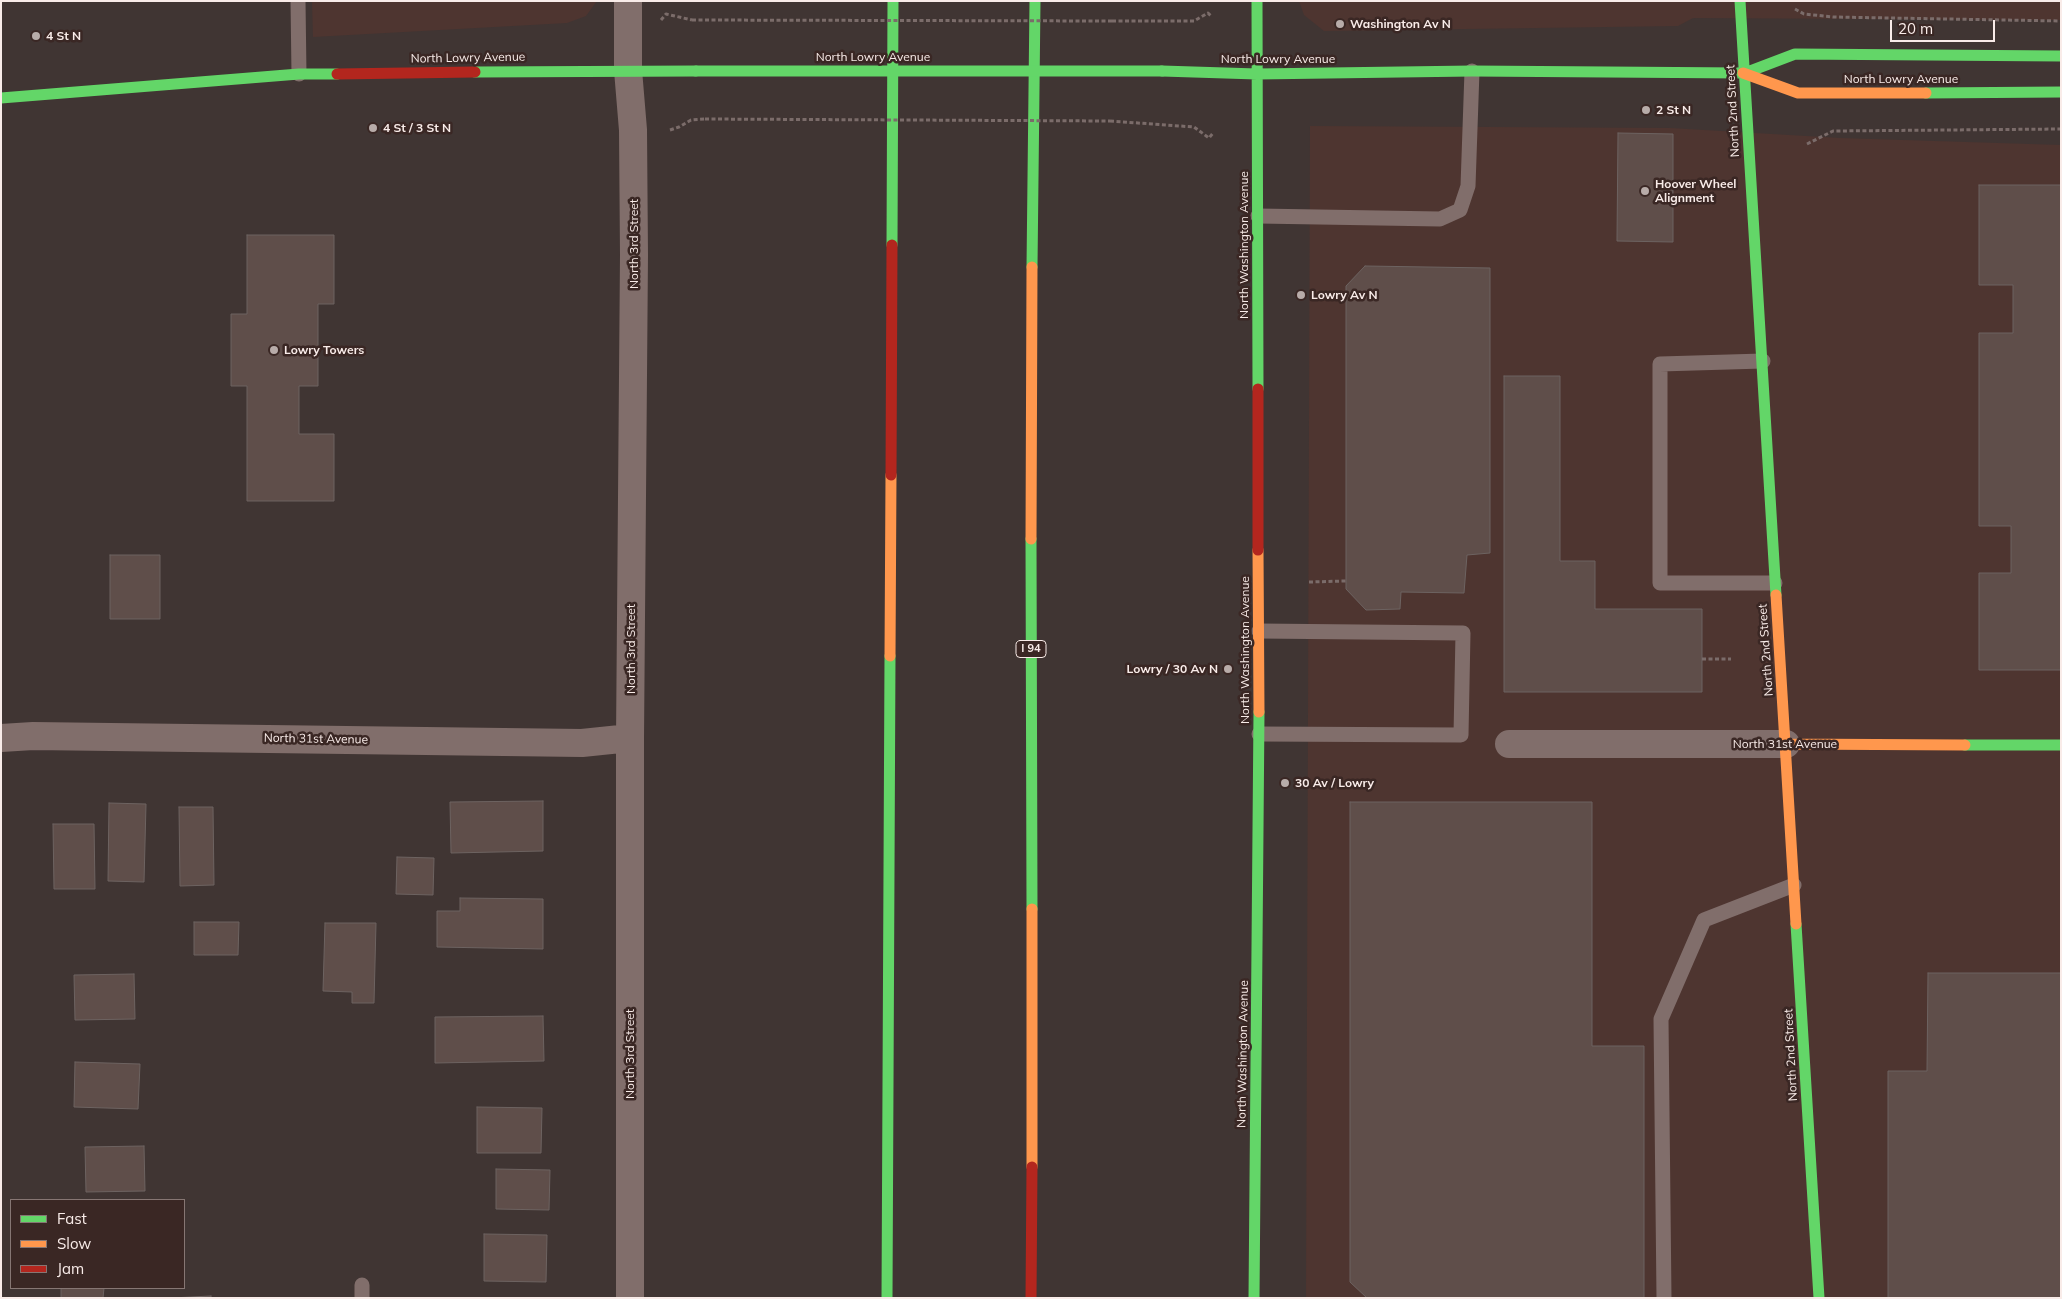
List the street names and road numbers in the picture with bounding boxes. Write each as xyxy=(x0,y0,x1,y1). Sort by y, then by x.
street label: North Lowry Avenue xyxy=(411,50,525,66)
street label: North Lowry Avenue xyxy=(816,50,930,64)
street label: North Lowry Avenue xyxy=(1221,52,1335,66)
street label: North 2nd Street xyxy=(1723,64,1743,158)
street label: North Lowry Avenue xyxy=(1844,72,1958,86)
street label: North Washington Avenue xyxy=(1237,171,1251,319)
street label: North 3rd Street xyxy=(627,199,641,289)
street label: North Washington Avenue xyxy=(1238,576,1252,724)
street label: North 2nd Street xyxy=(1756,603,1776,697)
street label: North 3rd Street xyxy=(624,604,638,694)
road number: I 94 xyxy=(1016,641,1046,658)
street label: North 31st Avenue xyxy=(264,731,368,747)
street label: North 31st Avenue xyxy=(1733,737,1837,751)
street label: North Washington Avenue xyxy=(1235,980,1251,1128)
street label: North 2nd Street xyxy=(1781,1008,1801,1102)
street label: North 3rd Street xyxy=(623,1009,637,1099)

